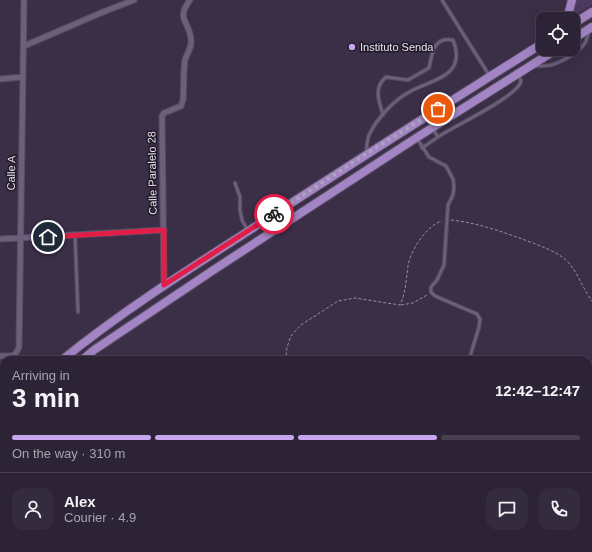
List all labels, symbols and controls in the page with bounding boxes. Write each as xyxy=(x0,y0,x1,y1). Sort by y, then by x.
map controls xyxy=(536,12,580,56)
button: locate xyxy=(536,12,580,56)
place label: Instituto Senda xyxy=(360,41,434,53)
marker: Instituto Senda xyxy=(347,42,357,52)
pin xyxy=(421,92,455,126)
icon: bag xyxy=(427,98,449,120)
street label: Calle Paralelo 28 xyxy=(145,131,159,215)
street label: Calle A xyxy=(5,155,17,191)
courier xyxy=(254,194,294,234)
icon: bike xyxy=(263,203,285,225)
pin xyxy=(31,220,65,254)
icon: home xyxy=(37,226,59,248)
text: Arriving in xyxy=(12,368,70,383)
text: 12:42–12:47 xyxy=(495,382,580,399)
text: 3 min xyxy=(12,383,80,413)
text: On the way · 310 m xyxy=(12,446,125,461)
button: person xyxy=(12,488,54,530)
button: chat xyxy=(486,488,528,530)
button: phone xyxy=(538,488,580,530)
text: Alex xyxy=(64,493,96,510)
text: Courier · 4.9 xyxy=(64,510,136,525)

